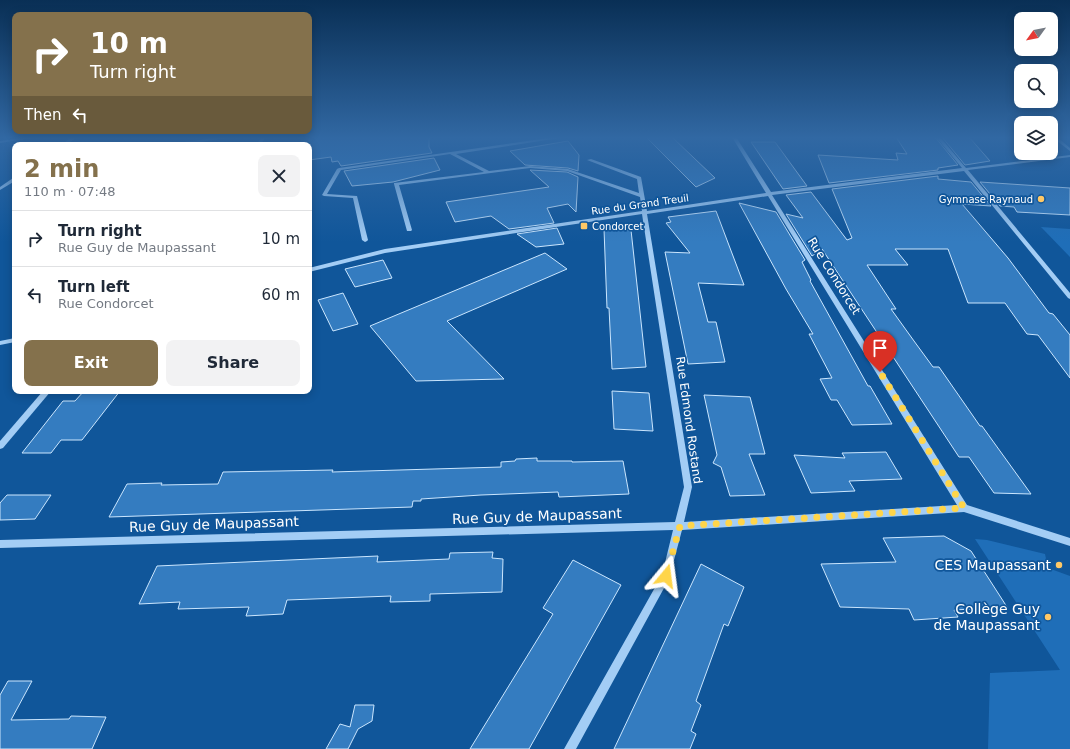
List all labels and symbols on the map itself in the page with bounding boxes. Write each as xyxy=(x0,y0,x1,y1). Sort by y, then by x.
north arrow xyxy=(1014,12,1058,56)
street label: Rue du Grand Treuil xyxy=(591,192,690,217)
place label: Gymnase Raynaud xyxy=(939,194,1033,205)
marker: Gymnase Raynaud xyxy=(1036,194,1046,204)
marker: Condorcet xyxy=(579,221,589,231)
place label: Condorcet xyxy=(592,221,643,232)
street label: Rue Condorcet xyxy=(805,235,863,317)
pin xyxy=(863,331,897,372)
street label: Rue Edmond Rostand xyxy=(673,355,705,485)
street label: Rue Guy de Maupassant xyxy=(452,505,623,527)
street label: Rue Guy de Maupassant xyxy=(129,513,300,535)
position arrow xyxy=(645,555,687,597)
place label: CES Maupassant xyxy=(935,557,1052,573)
marker: CES Maupassant xyxy=(1054,560,1064,570)
place label: Collège Guy de Maupassant xyxy=(934,601,1041,633)
marker: Collège Guy de Maupassant xyxy=(1043,612,1053,622)

